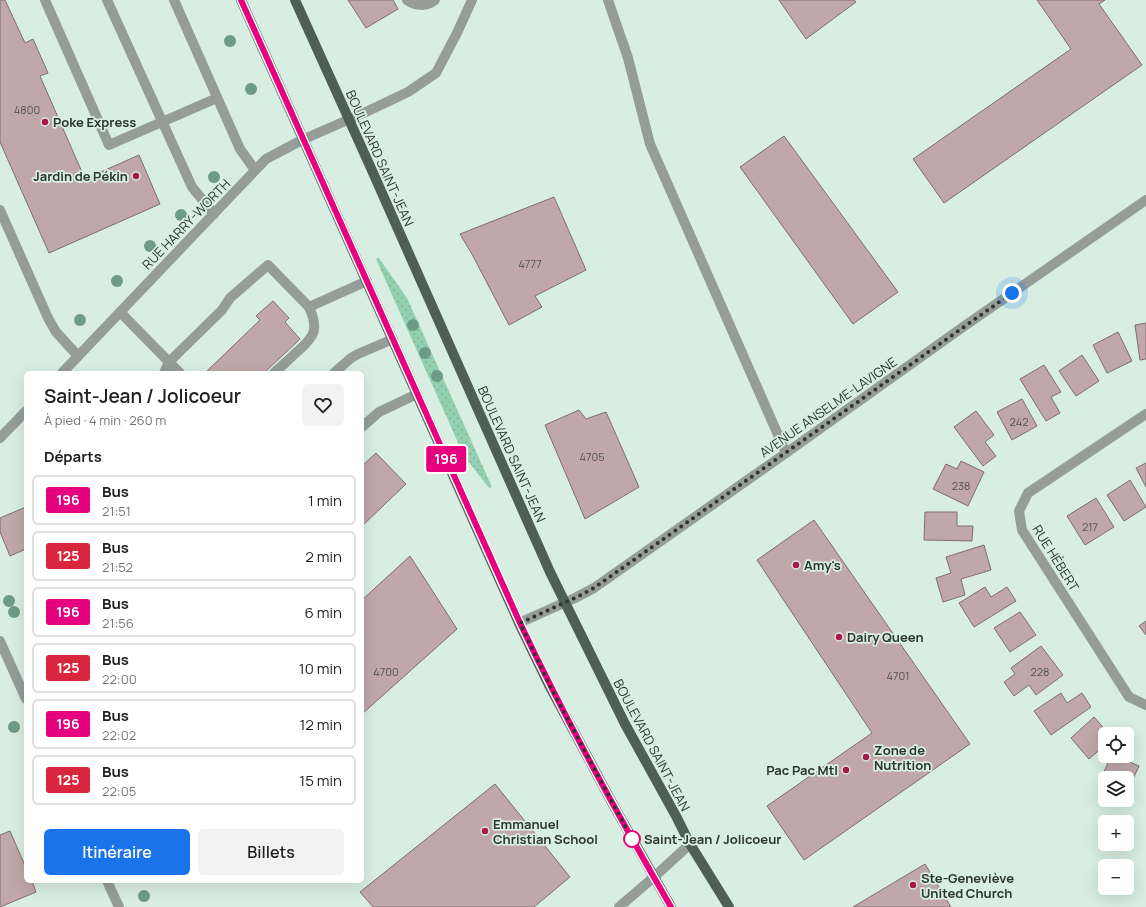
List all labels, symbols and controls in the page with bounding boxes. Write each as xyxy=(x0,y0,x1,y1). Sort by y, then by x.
street label: BOULEVARD SAINT-JEAN xyxy=(342,87,418,229)
house number: 4800 xyxy=(14,102,40,117)
place label: Poke Express xyxy=(53,113,136,131)
marker: Poke Express xyxy=(40,117,50,127)
place label: Jardin de Pékin xyxy=(33,167,128,185)
marker: Jardin de Pékin xyxy=(131,171,141,181)
street label: RUE HARRY-WORTH xyxy=(138,175,234,273)
house number: 4777 xyxy=(518,256,542,271)
your location xyxy=(1002,283,1022,303)
street label: AVENUE ANSELME-LAVIGNE xyxy=(756,353,900,461)
text: Saint-Jean / Jolicoeur xyxy=(44,383,241,409)
street label: BOULEVARD SAINT-JEAN xyxy=(474,383,550,525)
button: heart xyxy=(302,384,344,426)
text: À pied · 4 min · 260 m xyxy=(44,411,166,429)
house number: 242 xyxy=(1010,414,1028,429)
text: Départs xyxy=(44,446,102,467)
line badge: 196 xyxy=(423,446,469,472)
text: 196 xyxy=(434,449,458,468)
house number: 4705 xyxy=(579,449,605,464)
house number: 238 xyxy=(952,478,970,493)
text: Bus xyxy=(102,481,129,502)
text: 196 xyxy=(56,490,80,509)
text: 1 min xyxy=(308,490,342,511)
text: 21:51 xyxy=(102,502,131,520)
house number: 217 xyxy=(1082,519,1098,534)
street label: RUE HÉBERT xyxy=(1028,521,1084,595)
text: Bus xyxy=(102,537,129,558)
text: 125 xyxy=(57,546,79,565)
text: 2 min xyxy=(305,546,342,567)
place label: Amy's xyxy=(804,556,841,574)
text: 21:52 xyxy=(102,558,133,576)
marker: Amy's xyxy=(791,560,801,570)
text: Bus xyxy=(102,593,129,614)
text: 196 xyxy=(56,602,80,621)
text: 6 min xyxy=(305,602,342,623)
text: 21:56 xyxy=(102,614,134,632)
place label: Dairy Queen xyxy=(847,628,924,646)
marker: Dairy Queen xyxy=(834,632,844,642)
text: Bus xyxy=(102,649,129,670)
text: 125 xyxy=(57,658,79,677)
text: 10 min xyxy=(299,658,342,679)
house number: 4700 xyxy=(373,664,399,679)
house number: 228 xyxy=(1031,664,1049,679)
house number: 4701 xyxy=(886,668,910,683)
text: 22:00 xyxy=(102,670,137,688)
street label: BOULEVARD SAINT-JEAN xyxy=(609,676,695,814)
text: Bus xyxy=(102,705,129,726)
text: 196 xyxy=(56,714,80,733)
text: 12 min xyxy=(299,714,342,735)
text: 22:02 xyxy=(102,726,136,744)
map controls xyxy=(1098,727,1134,895)
button: locate xyxy=(1098,727,1134,763)
place label: Zone de Nutrition xyxy=(874,741,931,774)
marker: Zone de Nutrition xyxy=(861,752,871,762)
text: Bus xyxy=(102,761,129,782)
place label: Pac Pac Mtl xyxy=(766,761,838,779)
marker: Pac Pac Mtl xyxy=(841,765,851,775)
text: 125 xyxy=(57,770,79,789)
text: 15 min xyxy=(299,770,342,791)
button: layers xyxy=(1098,771,1134,807)
text: 22:05 xyxy=(102,782,136,800)
place label: Emmanuel Christian School xyxy=(493,815,598,848)
button: + xyxy=(1098,815,1134,851)
marker: Emmanuel Christian School xyxy=(480,826,490,836)
button: Itinéraire xyxy=(44,829,190,875)
button: Billets xyxy=(198,829,344,875)
marker: Saint-Jean / Jolicoeur xyxy=(623,830,641,848)
place label: Saint-Jean / Jolicoeur xyxy=(644,830,781,848)
button: − xyxy=(1098,859,1134,895)
place label: Ste-Geneviève United Church xyxy=(921,869,1014,902)
marker: Ste-Geneviève United Church xyxy=(908,880,918,890)

